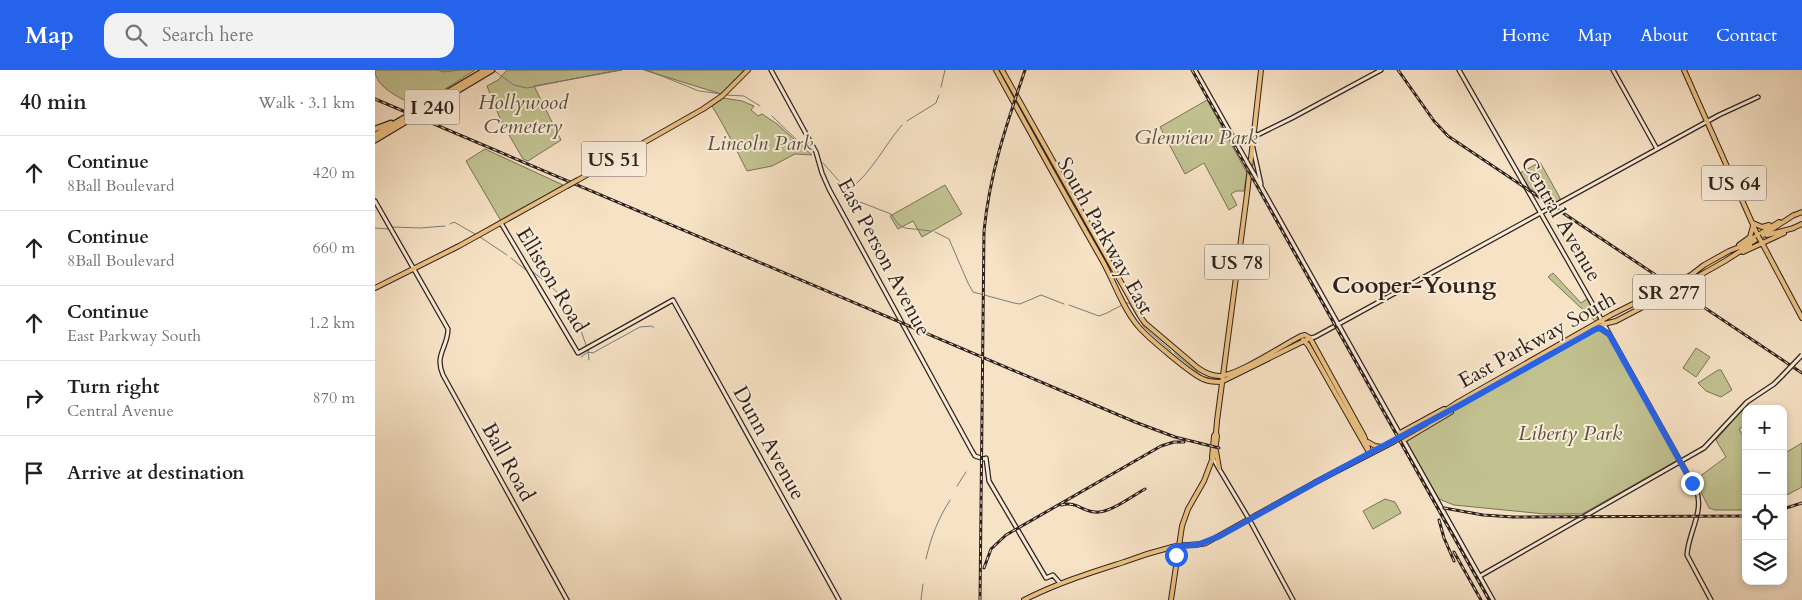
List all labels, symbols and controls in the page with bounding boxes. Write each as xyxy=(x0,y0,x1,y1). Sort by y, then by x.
search box xyxy=(104,13,454,58)
text: Map xyxy=(25,19,74,52)
icon: search xyxy=(122,21,150,49)
text: Search here xyxy=(162,22,254,48)
text: Home xyxy=(1502,23,1550,48)
text: Map xyxy=(1578,23,1612,48)
text: About xyxy=(1640,23,1688,48)
text: Contact xyxy=(1716,23,1777,48)
text: 40 min xyxy=(20,88,87,117)
park label: Hollywood Cemetery xyxy=(478,88,569,141)
road number: I 240 xyxy=(405,90,459,124)
text: Walk · 3.1 km xyxy=(258,92,355,114)
park label: Glenview Park xyxy=(1134,123,1258,152)
park label: Lincoln Park xyxy=(707,129,814,158)
road number: US 51 xyxy=(581,142,647,176)
text: Continue xyxy=(67,149,149,175)
street label: Central Avenue xyxy=(1513,151,1609,287)
street label: South Parkway East xyxy=(1050,152,1161,320)
icon: ahead xyxy=(20,159,48,187)
text: 420 m xyxy=(313,162,355,184)
road number: US 64 xyxy=(1701,166,1767,200)
street label: East Person Avenue xyxy=(830,173,938,341)
text: 8Ball Boulevard xyxy=(67,175,174,197)
street label: Elliston Road xyxy=(509,222,595,338)
text: Continue xyxy=(67,224,149,250)
icon: ahead xyxy=(20,234,48,262)
text: 660 m xyxy=(313,237,355,259)
road number: US 78 xyxy=(1205,244,1269,280)
text: 8Ball Boulevard xyxy=(67,250,174,272)
district label: Cooper-Young xyxy=(1332,269,1497,302)
road number: SR 277 xyxy=(1633,274,1705,310)
street label: East Parkway South xyxy=(1453,284,1621,395)
text: Continue xyxy=(67,299,149,325)
icon: ahead xyxy=(20,309,48,337)
text: 1.2 km xyxy=(308,312,355,334)
text: East Parkway South xyxy=(67,325,201,347)
text: Turn right xyxy=(67,374,159,400)
street label: Dunn Avenue xyxy=(726,381,812,505)
icon: right xyxy=(20,384,48,412)
text: 870 m xyxy=(313,387,355,409)
text: Central Avenue xyxy=(67,400,174,422)
map controls xyxy=(1742,405,1787,585)
button: + xyxy=(1742,405,1787,450)
street label: Ball Road xyxy=(475,417,541,507)
park label: Liberty Park xyxy=(1518,419,1623,448)
button: − xyxy=(1742,450,1787,495)
icon: arrive xyxy=(20,459,48,487)
text: Arrive at destination xyxy=(67,460,244,486)
route end xyxy=(1681,472,1704,495)
button: locate xyxy=(1742,495,1787,540)
button: layers xyxy=(1742,540,1787,585)
route start xyxy=(1165,544,1188,567)

